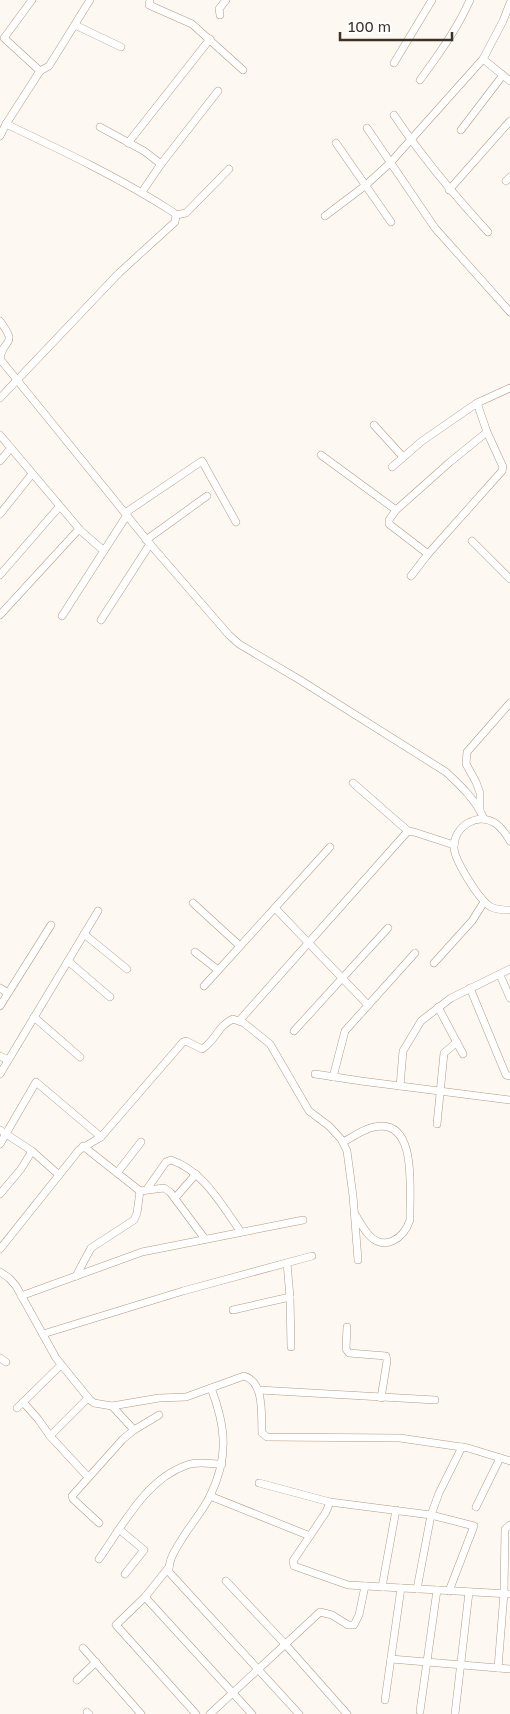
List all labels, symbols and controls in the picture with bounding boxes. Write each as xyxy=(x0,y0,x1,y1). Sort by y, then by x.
scale bar xyxy=(340,10,452,42)
text: 100 m xyxy=(348,17,391,35)

